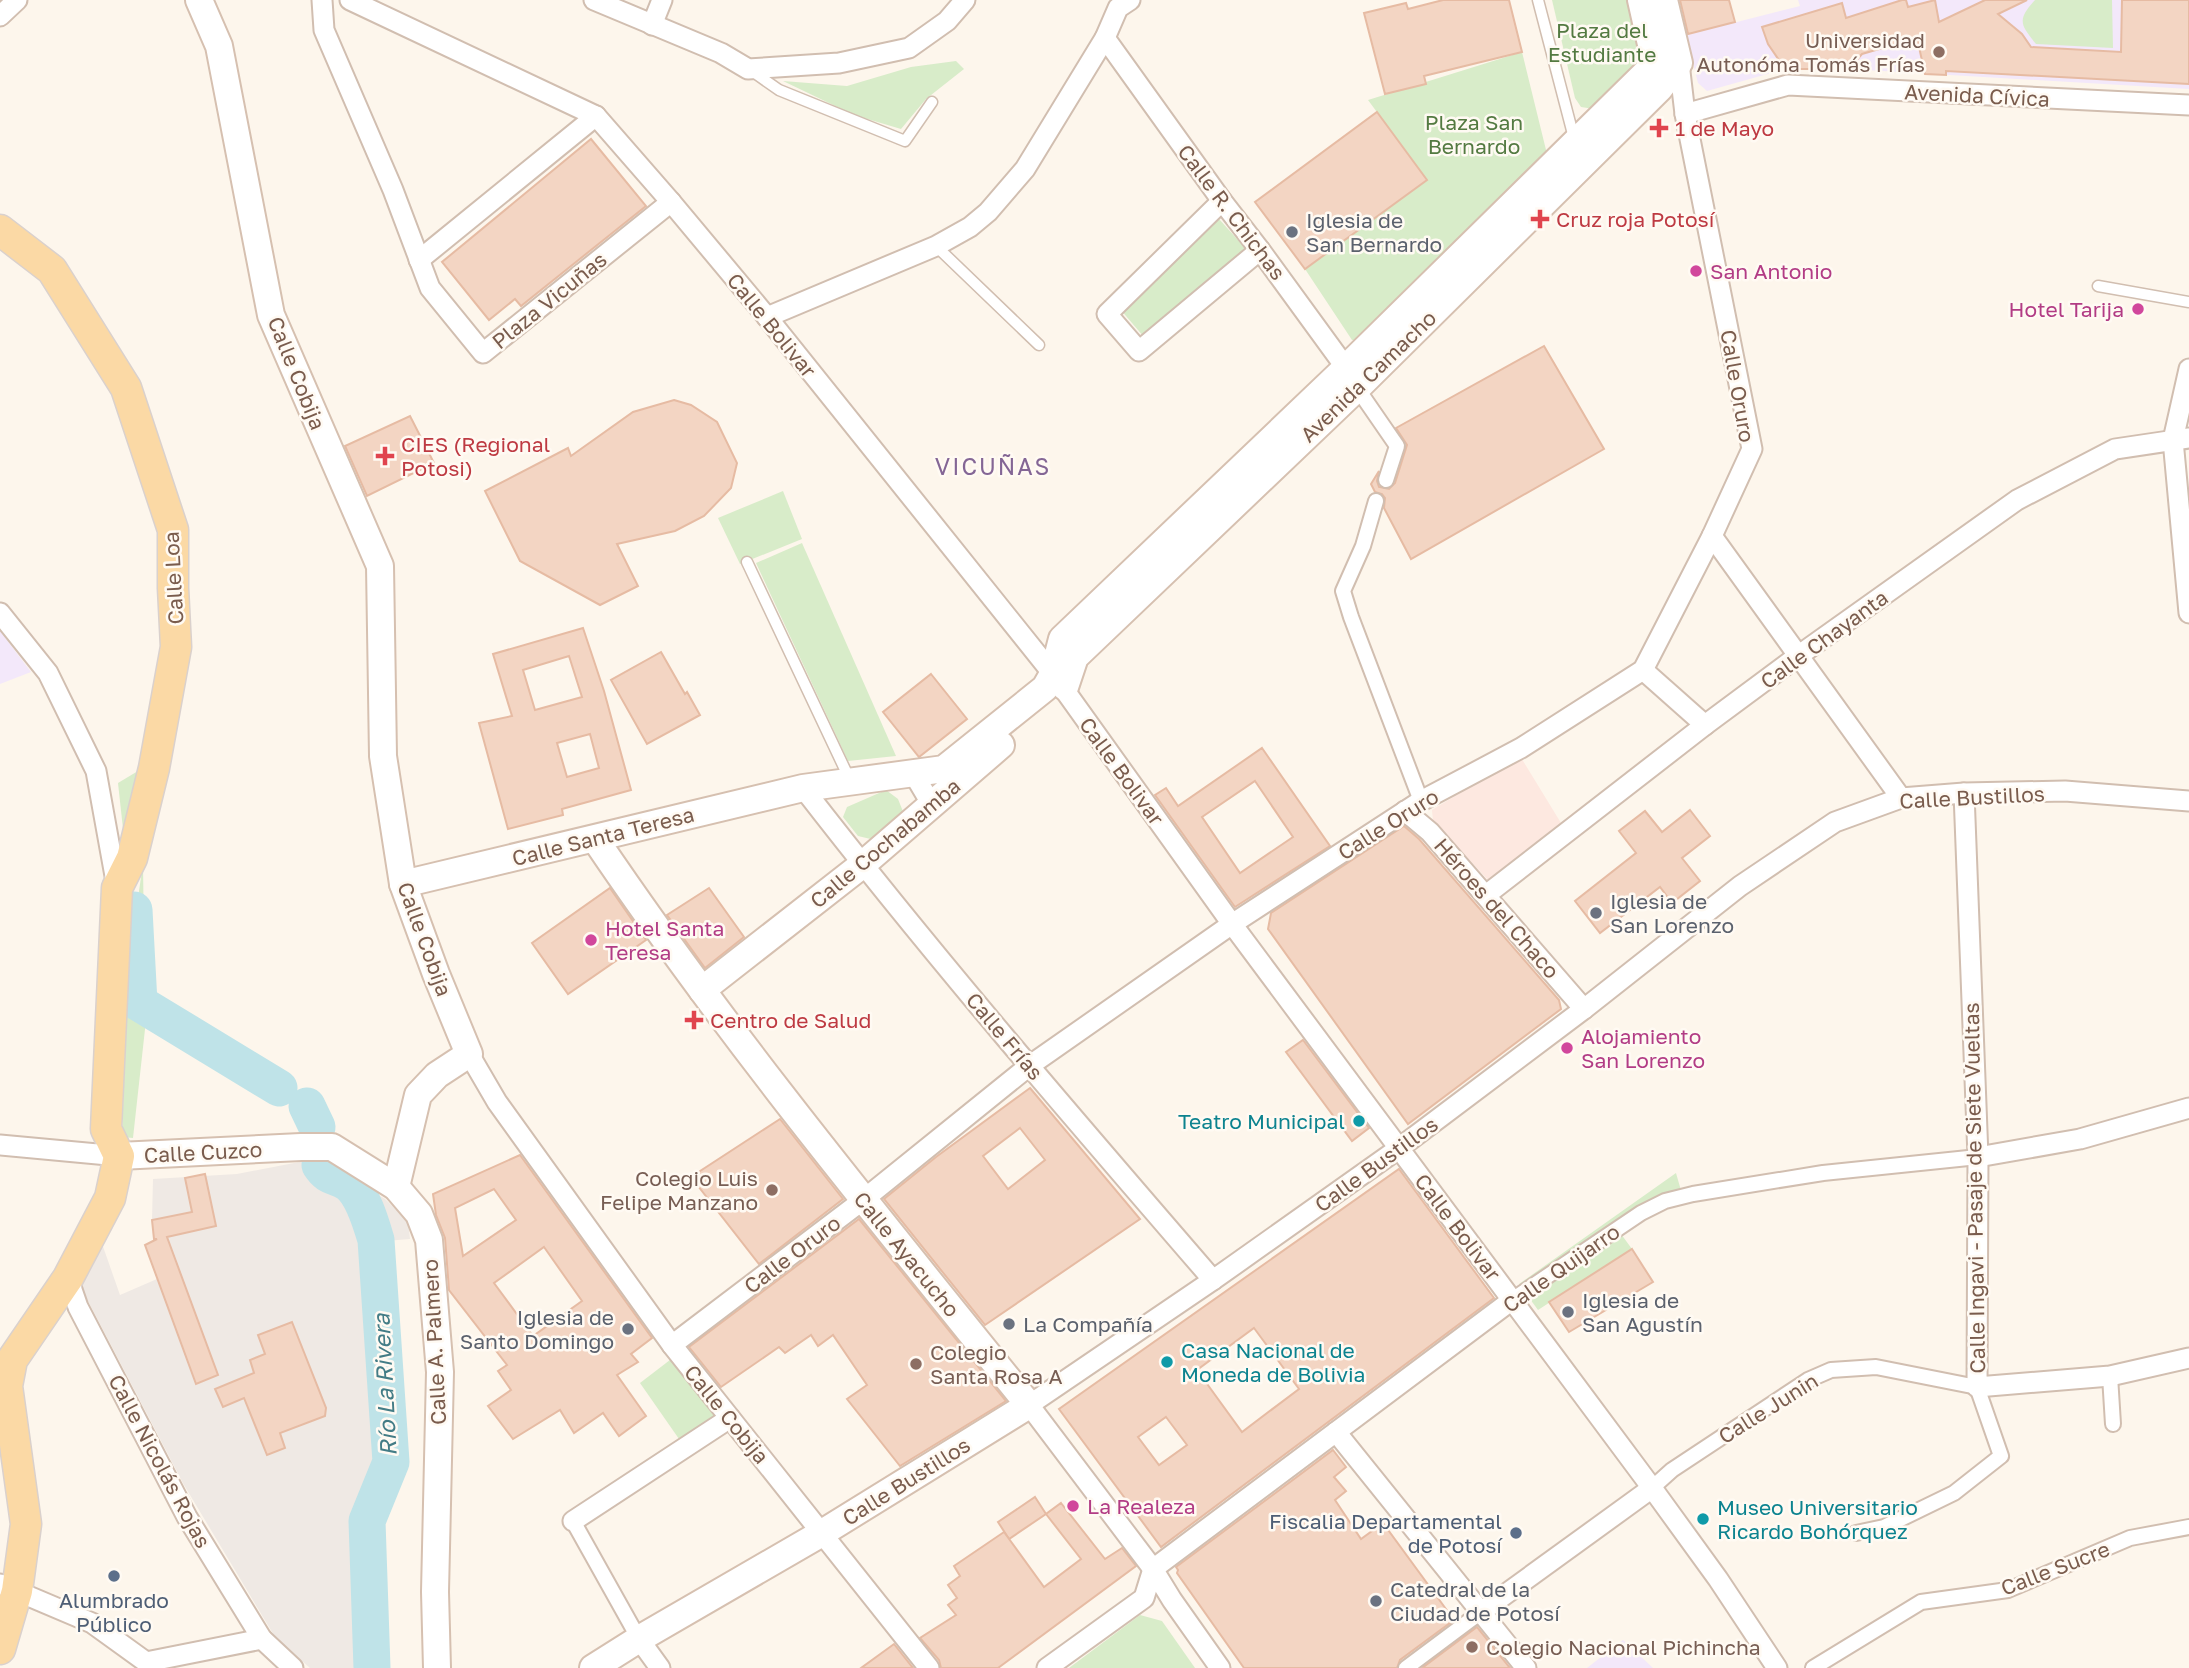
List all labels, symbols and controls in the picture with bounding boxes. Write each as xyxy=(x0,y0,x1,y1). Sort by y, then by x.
park label: Plaza del Estudiante xyxy=(1548,17,1656,67)
place label: Universidad Autonóma Tomás Frías xyxy=(1697,27,1925,77)
marker: Universidad Autonóma Tomás Frías xyxy=(1931,44,1947,60)
street label: Avenida Cívica xyxy=(1904,78,2050,112)
park label: Plaza San Bernardo xyxy=(1425,109,1523,159)
place label: 1 de Mayo xyxy=(1675,115,1774,141)
marker: 1 de Mayo xyxy=(1649,118,1669,138)
street label: Calle R. Chichas xyxy=(1173,139,1291,285)
place label: Cruz roja Potosí xyxy=(1556,206,1716,232)
place label: Iglesia de San Bernardo xyxy=(1306,207,1442,257)
marker: Cruz roja Potosí xyxy=(1530,209,1550,229)
marker: Iglesia de San Bernardo xyxy=(1284,224,1300,240)
street label: Plaza Vicuñas xyxy=(486,246,612,354)
place label: San Antonio xyxy=(1710,258,1832,284)
marker: San Antonio xyxy=(1688,263,1704,279)
street label: Calle Bolivar xyxy=(722,267,822,383)
place label: Hotel Tarija xyxy=(2009,296,2124,322)
marker: Hotel Tarija xyxy=(2130,301,2146,317)
street label: Avenida Camacho xyxy=(1295,305,1441,447)
street label: Calle Cobija xyxy=(263,313,331,433)
street label: Calle Oruro xyxy=(1715,328,1761,444)
place label: CIES (Regional Potosi) xyxy=(401,431,550,481)
marker: CIES (Regional Potosi) xyxy=(375,446,395,466)
district label: VICUÑAS xyxy=(935,452,1051,480)
street label: Calle Loa xyxy=(158,531,188,625)
street label: Calle Chayanta xyxy=(1755,584,1893,694)
street label: Calle Bolivar xyxy=(1074,712,1170,830)
street label: Calle Cochabamba xyxy=(805,773,965,913)
street label: Calle Bustillos xyxy=(1899,780,2045,814)
street label: Calle Oruro xyxy=(1333,783,1443,865)
street label: Calle Santa Teresa xyxy=(509,801,697,871)
street label: Héroes del Chaco xyxy=(1429,833,1565,983)
street label: Calle Cobija xyxy=(392,878,458,1000)
place label: Iglesia de San Lorenzo xyxy=(1610,888,1734,938)
marker: Iglesia de San Lorenzo xyxy=(1588,905,1604,921)
place label: Hotel Santa Teresa xyxy=(605,915,724,965)
marker: Hotel Santa Teresa xyxy=(583,932,599,948)
street label: Calle Frías xyxy=(961,987,1049,1085)
street label: Calle Ingavi - Pasaje de Siete Vueltas xyxy=(1958,1002,1990,1374)
place label: Centro de Salud xyxy=(710,1007,871,1033)
marker: Centro de Salud xyxy=(684,1010,704,1030)
place label: Alojamiento San Lorenzo xyxy=(1581,1023,1705,1073)
marker: Alojamiento San Lorenzo xyxy=(1559,1040,1575,1056)
place label: Teatro Municipal xyxy=(1178,1108,1345,1134)
street label: Calle Bustillos xyxy=(1309,1111,1443,1217)
marker: Teatro Municipal xyxy=(1351,1113,1367,1129)
street label: Calle Cuzco xyxy=(143,1136,263,1168)
place label: Colegio Luis Felipe Manzano xyxy=(600,1165,758,1215)
street label: Calle Bolivar xyxy=(1409,1168,1507,1286)
marker: Colegio Luis Felipe Manzano xyxy=(764,1182,780,1198)
street label: Calle Ayacucho xyxy=(849,1186,965,1322)
street label: Calle Oruro xyxy=(739,1209,845,1299)
street label: Calle Quijarro xyxy=(1497,1218,1625,1318)
street label: Calle A. Palmero xyxy=(417,1258,451,1426)
place label: Iglesia de San Agustín xyxy=(1582,1287,1703,1337)
place label: Iglesia de Santo Domingo xyxy=(460,1304,614,1354)
marker: Iglesia de San Agustín xyxy=(1560,1304,1576,1320)
place label: La Compañía xyxy=(1023,1311,1153,1337)
water label: Río La Rivera xyxy=(366,1312,402,1457)
marker: La Compañía xyxy=(1001,1316,1017,1332)
marker: Iglesia de Santo Domingo xyxy=(620,1321,636,1337)
place label: Casa Nacional de Moneda de Bolivia xyxy=(1181,1337,1365,1387)
place label: Colegio Santa Rosa A xyxy=(930,1339,1063,1389)
marker: Casa Nacional de Moneda de Bolivia xyxy=(1159,1354,1175,1370)
marker: Colegio Santa Rosa A xyxy=(908,1356,924,1372)
street label: Calle Cobija xyxy=(679,1359,775,1469)
street label: Calle Junin xyxy=(1713,1367,1823,1449)
street label: Calle Nicolás Rojas xyxy=(103,1370,217,1552)
street label: Calle Bustillos xyxy=(837,1431,975,1531)
place label: La Realeza xyxy=(1087,1493,1196,1519)
place label: Museo Universitario Ricardo Bohórquez xyxy=(1717,1494,1918,1544)
marker: La Realeza xyxy=(1065,1498,1081,1514)
place label: Fiscalia Departamental de Potosí xyxy=(1269,1508,1503,1558)
marker: Museo Universitario Ricardo Bohórquez xyxy=(1695,1511,1711,1527)
marker: Fiscalia Departamental de Potosí xyxy=(1508,1525,1524,1541)
street label: Calle Sucre xyxy=(1997,1535,2113,1601)
marker: Alumbrado Público xyxy=(106,1568,122,1584)
place label: Catedral de la Ciudad de Potosí xyxy=(1390,1576,1561,1626)
place label: Alumbrado Público xyxy=(59,1587,169,1637)
marker: Catedral de la Ciudad de Potosí xyxy=(1368,1593,1384,1609)
place label: Colegio Nacional Pichincha xyxy=(1486,1634,1761,1660)
marker: Colegio Nacional Pichincha xyxy=(1464,1639,1480,1655)

